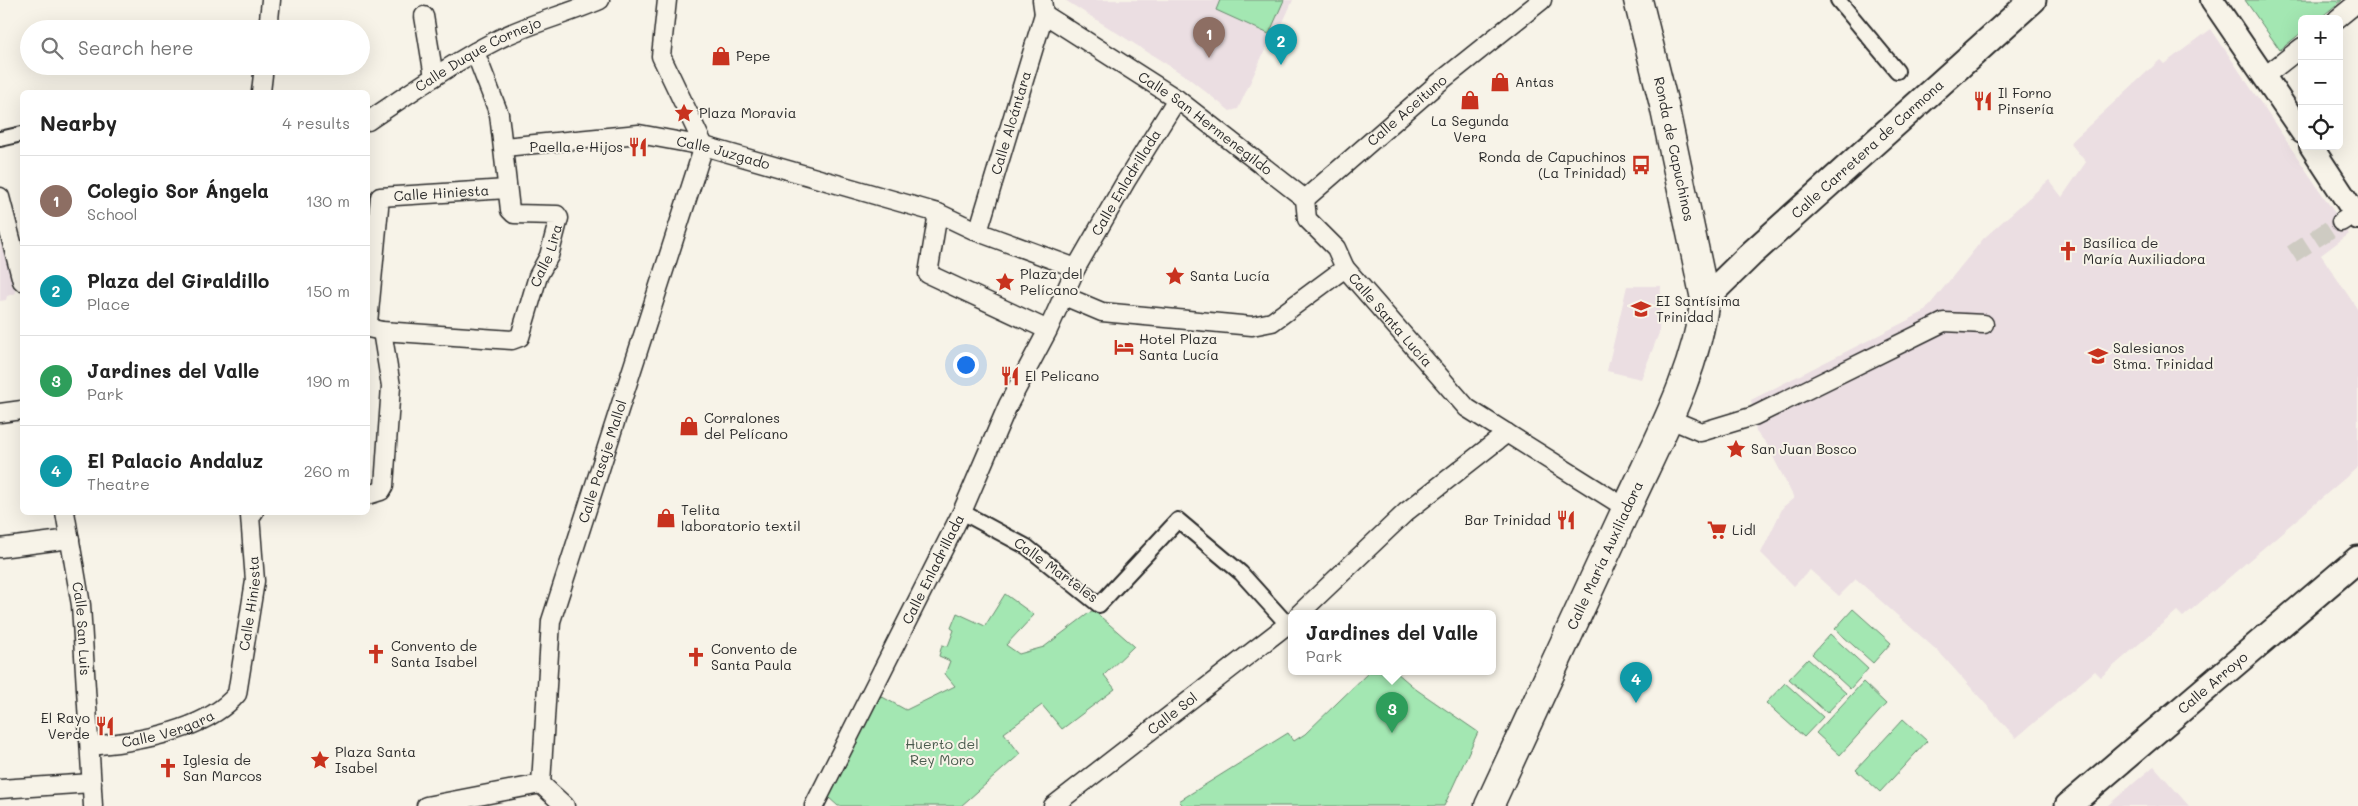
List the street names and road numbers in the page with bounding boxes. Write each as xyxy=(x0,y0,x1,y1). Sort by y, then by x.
street label: Calle Duque Cornejo xyxy=(411,13,543,96)
street label: Calle San Hermenegildo xyxy=(1135,67,1277,179)
street label: Calle Alcántara xyxy=(986,69,1035,177)
street label: Calle Aceituno xyxy=(1363,70,1450,150)
street label: Ronda de Capuchinos xyxy=(1650,75,1699,223)
street label: Calle Carretera de Carmona xyxy=(1787,75,1947,223)
street label: Calle Enladrillada xyxy=(1087,126,1165,239)
street label: Calle Juzgado xyxy=(675,131,772,173)
street label: Calle Hiniesta xyxy=(393,180,490,205)
street label: Calle Lira xyxy=(525,222,566,289)
street label: Calle Santa Lucía xyxy=(1344,268,1437,371)
street label: Calle Pasaje Mallol xyxy=(573,397,631,525)
street label: Calle María Auxiliadora xyxy=(1562,478,1647,633)
street label: Calle Enladrillada xyxy=(897,511,968,627)
street label: Calle Marteles xyxy=(1010,533,1102,607)
street label: Calle Hiniesta xyxy=(234,555,264,652)
street label: Calle San Luis xyxy=(68,580,95,676)
street label: Calle Arroyo xyxy=(2173,647,2251,718)
street label: Calle Sol xyxy=(1143,688,1201,739)
street label: Calle Vergara xyxy=(120,705,218,751)

